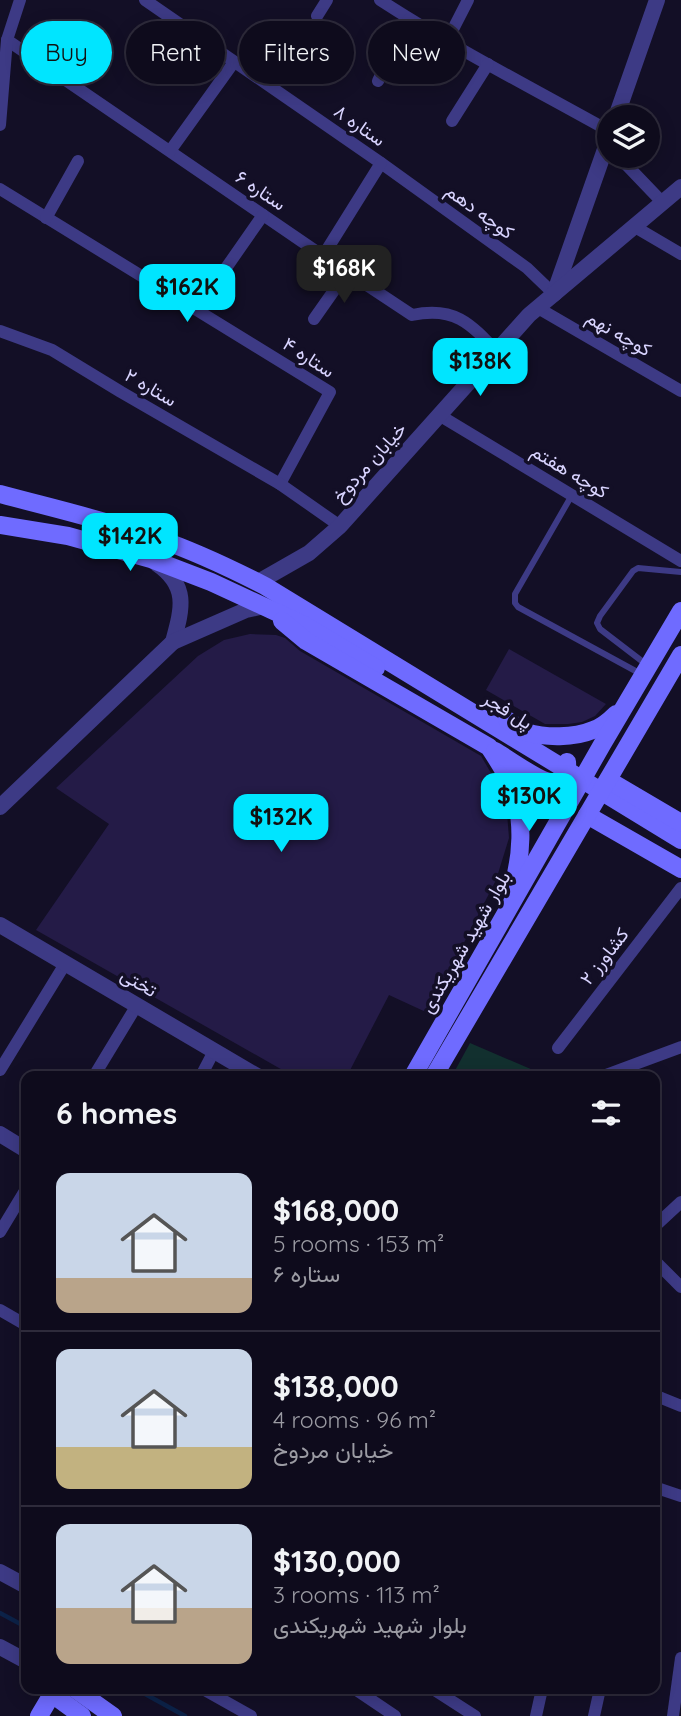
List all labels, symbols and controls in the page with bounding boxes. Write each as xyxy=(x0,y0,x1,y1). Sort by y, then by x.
chip: Buy xyxy=(21,21,112,84)
chip: Rent xyxy=(126,21,225,84)
chip: Filters xyxy=(239,21,354,84)
chip: New xyxy=(368,21,465,84)
street label: ستاره ۸ xyxy=(330,99,390,151)
map controls xyxy=(597,105,660,168)
button: layers xyxy=(597,105,660,168)
street label: ستاره ۶ xyxy=(231,165,291,215)
street label: کوچه دهم xyxy=(440,178,519,246)
pin: $168K xyxy=(295,246,393,305)
text: $168K xyxy=(312,253,376,282)
pin: $162K xyxy=(138,264,236,324)
text: $162K xyxy=(155,272,219,301)
street label: کوچه نهم xyxy=(581,305,656,363)
street label: ستاره ۴ xyxy=(278,331,340,383)
pin: $138K xyxy=(431,338,529,398)
text: $138K xyxy=(449,346,511,375)
street label: ستاره ۲ xyxy=(121,363,181,411)
street label: خیابان مردوخ xyxy=(327,417,412,508)
street label: کوچه هفتم xyxy=(526,439,613,505)
pin: $142K xyxy=(81,514,179,573)
text: $142K xyxy=(98,521,162,550)
street label: پل فجر xyxy=(477,685,537,736)
pin: $130K xyxy=(480,774,578,833)
text: $130K xyxy=(497,781,561,810)
pin: $132K xyxy=(232,794,330,854)
text: $132K xyxy=(249,802,313,831)
street label: بلوار شهید شهریکندی xyxy=(415,867,515,1017)
street label: کشاورز ۲ xyxy=(574,923,634,989)
street label: تختی xyxy=(117,962,162,1002)
text: 6 homes xyxy=(56,1094,177,1132)
icon: filters xyxy=(587,1094,625,1132)
text: $168,000 xyxy=(273,1191,399,1229)
icon: home xyxy=(112,1201,196,1285)
text: 5 rooms · 153 m² xyxy=(273,1229,444,1258)
text: ستاره ۶ xyxy=(273,1259,340,1288)
text: $138,000 xyxy=(273,1367,399,1405)
icon: home xyxy=(112,1377,196,1461)
text: 4 rooms · 96 m² xyxy=(273,1405,436,1434)
text: خیابان مردوخ xyxy=(273,1435,393,1464)
text: $130,000 xyxy=(273,1542,401,1580)
icon: home xyxy=(112,1552,196,1636)
text: 3 rooms · 113 m² xyxy=(273,1580,440,1609)
text: بلوار شهید شهریکندی xyxy=(273,1610,467,1639)

